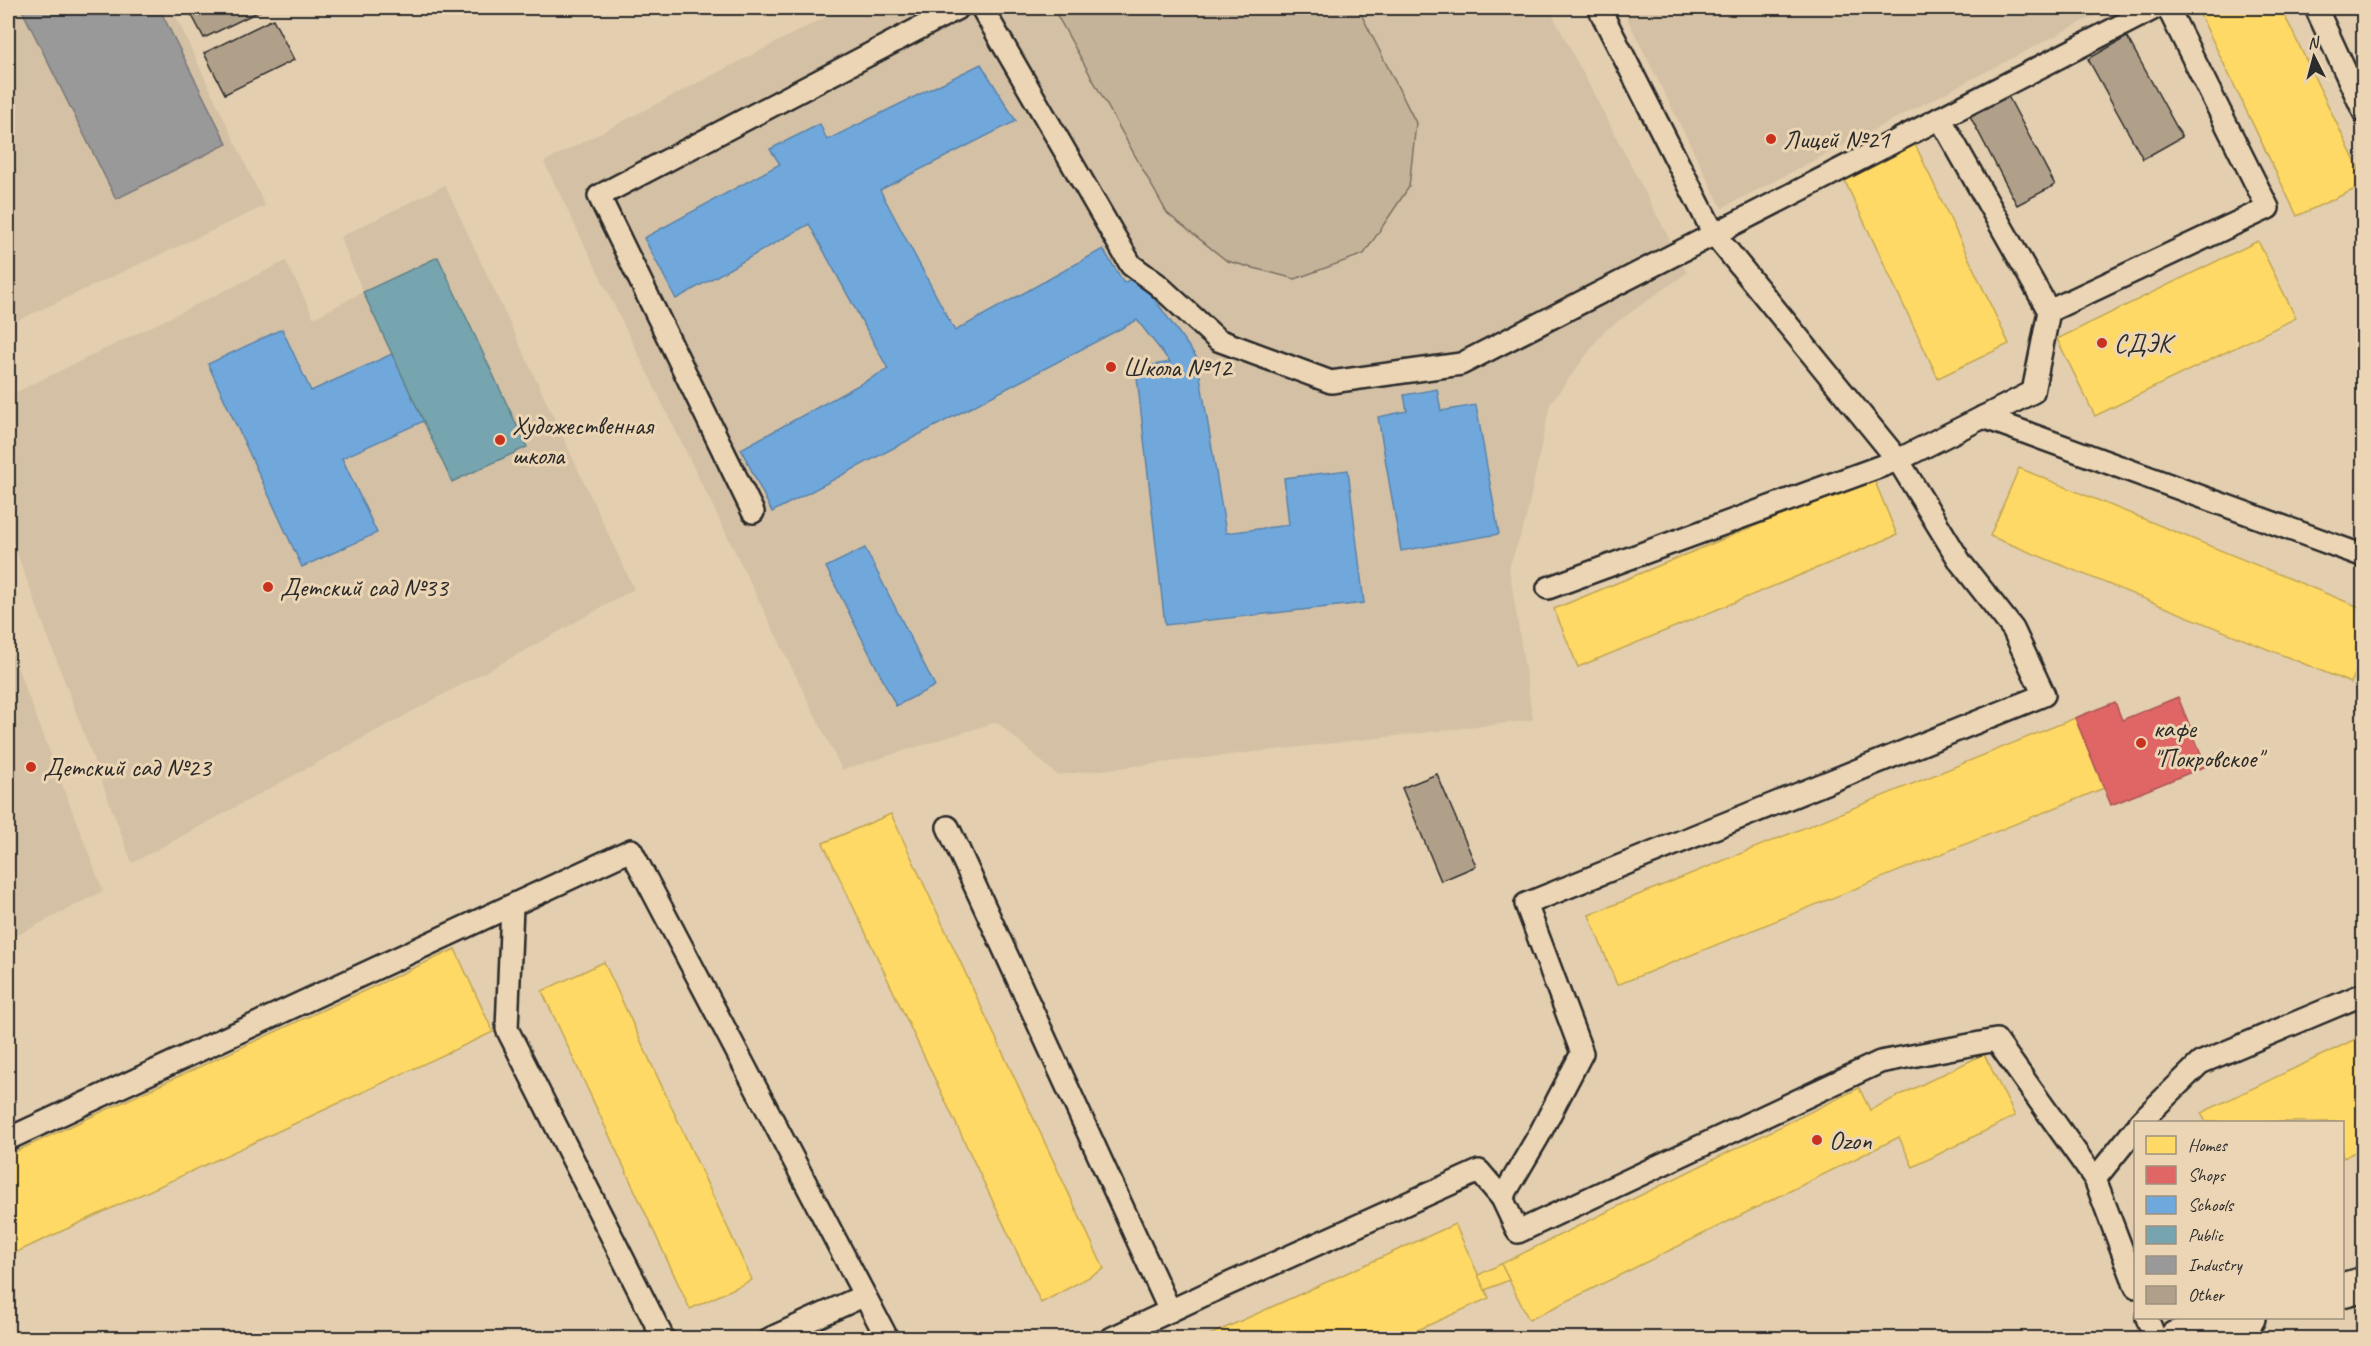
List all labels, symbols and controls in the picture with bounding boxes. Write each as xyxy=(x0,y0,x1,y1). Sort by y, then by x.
north arrow xyxy=(2284,27,2344,87)
text: N xyxy=(2307,32,2322,54)
place label: Лицей №21 xyxy=(1783,123,1891,156)
marker: Лицей №21 xyxy=(1764,132,1778,146)
place label: СДЭК xyxy=(2114,327,2176,360)
marker: СДЭК xyxy=(2095,336,2109,350)
place label: Школа №12 xyxy=(1123,351,1234,384)
marker: Школа №12 xyxy=(1104,360,1118,374)
place label: Художественная школа xyxy=(512,409,655,472)
marker: Художественная школа xyxy=(493,433,507,447)
place label: Детский сад №33 xyxy=(280,571,450,604)
marker: Детский сад №33 xyxy=(261,580,275,594)
place label: кафе "Покровское" xyxy=(2153,712,2267,775)
marker: кафе "Покровское" xyxy=(2134,736,2148,750)
place label: Детский сад №23 xyxy=(43,751,213,784)
marker: Детский сад №23 xyxy=(24,760,38,774)
legend xyxy=(2134,1121,2344,1319)
place label: Ozon xyxy=(1829,1124,1872,1157)
marker: Ozon xyxy=(1810,1133,1824,1147)
text: Homes xyxy=(2188,1134,2228,1156)
text: Shops xyxy=(2188,1164,2227,1186)
text: Schools xyxy=(2188,1194,2235,1216)
text: Public xyxy=(2188,1224,2225,1246)
text: Industry xyxy=(2188,1254,2243,1276)
text: Other xyxy=(2188,1284,2225,1306)

